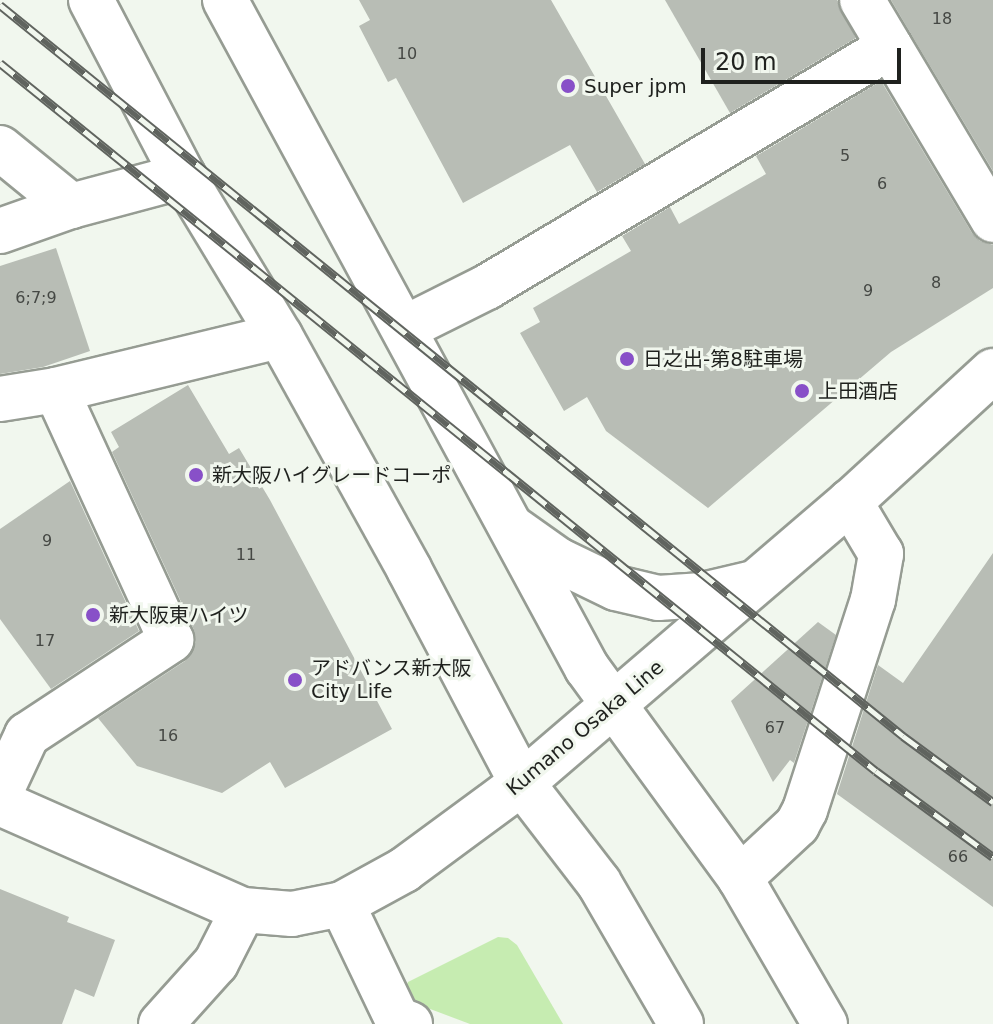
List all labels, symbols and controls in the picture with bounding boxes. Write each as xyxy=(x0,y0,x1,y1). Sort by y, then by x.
house number: 18 xyxy=(932,9,952,29)
scale bar xyxy=(705,32,905,82)
house number: 10 xyxy=(397,44,417,64)
text: 20 m xyxy=(715,48,777,76)
place label: Super jpm xyxy=(584,74,687,98)
marker: Super jpm xyxy=(559,77,577,95)
house number: 5 xyxy=(840,146,850,166)
house number: 6 xyxy=(877,174,887,194)
house number: 8 xyxy=(931,273,941,293)
house number: 9 xyxy=(863,281,873,301)
house number: 6;7;9 xyxy=(15,288,57,308)
place label: 日之出-第8駐車場 xyxy=(643,347,803,371)
marker: 日之出-第8駐車場 xyxy=(618,350,636,368)
place label: 上田酒店 xyxy=(818,379,898,403)
marker: 上田酒店 xyxy=(793,382,811,400)
place label: 新大阪ハイグレードコーポ xyxy=(212,463,452,487)
marker: 新大阪ハイグレードコーポ xyxy=(187,466,205,484)
house number: 9 xyxy=(42,531,52,551)
house number: 11 xyxy=(236,545,256,565)
place label: 新大阪東ハイツ xyxy=(109,603,249,627)
marker: 新大阪東ハイツ xyxy=(84,606,102,624)
house number: 17 xyxy=(35,631,55,651)
street label: Kumano Osaka Line xyxy=(502,655,668,801)
place label: アドバンス新大阪 City Life xyxy=(311,656,471,703)
marker: アドバンス新大阪 City Life xyxy=(286,671,304,689)
house number: 67 xyxy=(765,718,785,738)
house number: 16 xyxy=(158,726,178,746)
house number: 66 xyxy=(948,847,968,867)

